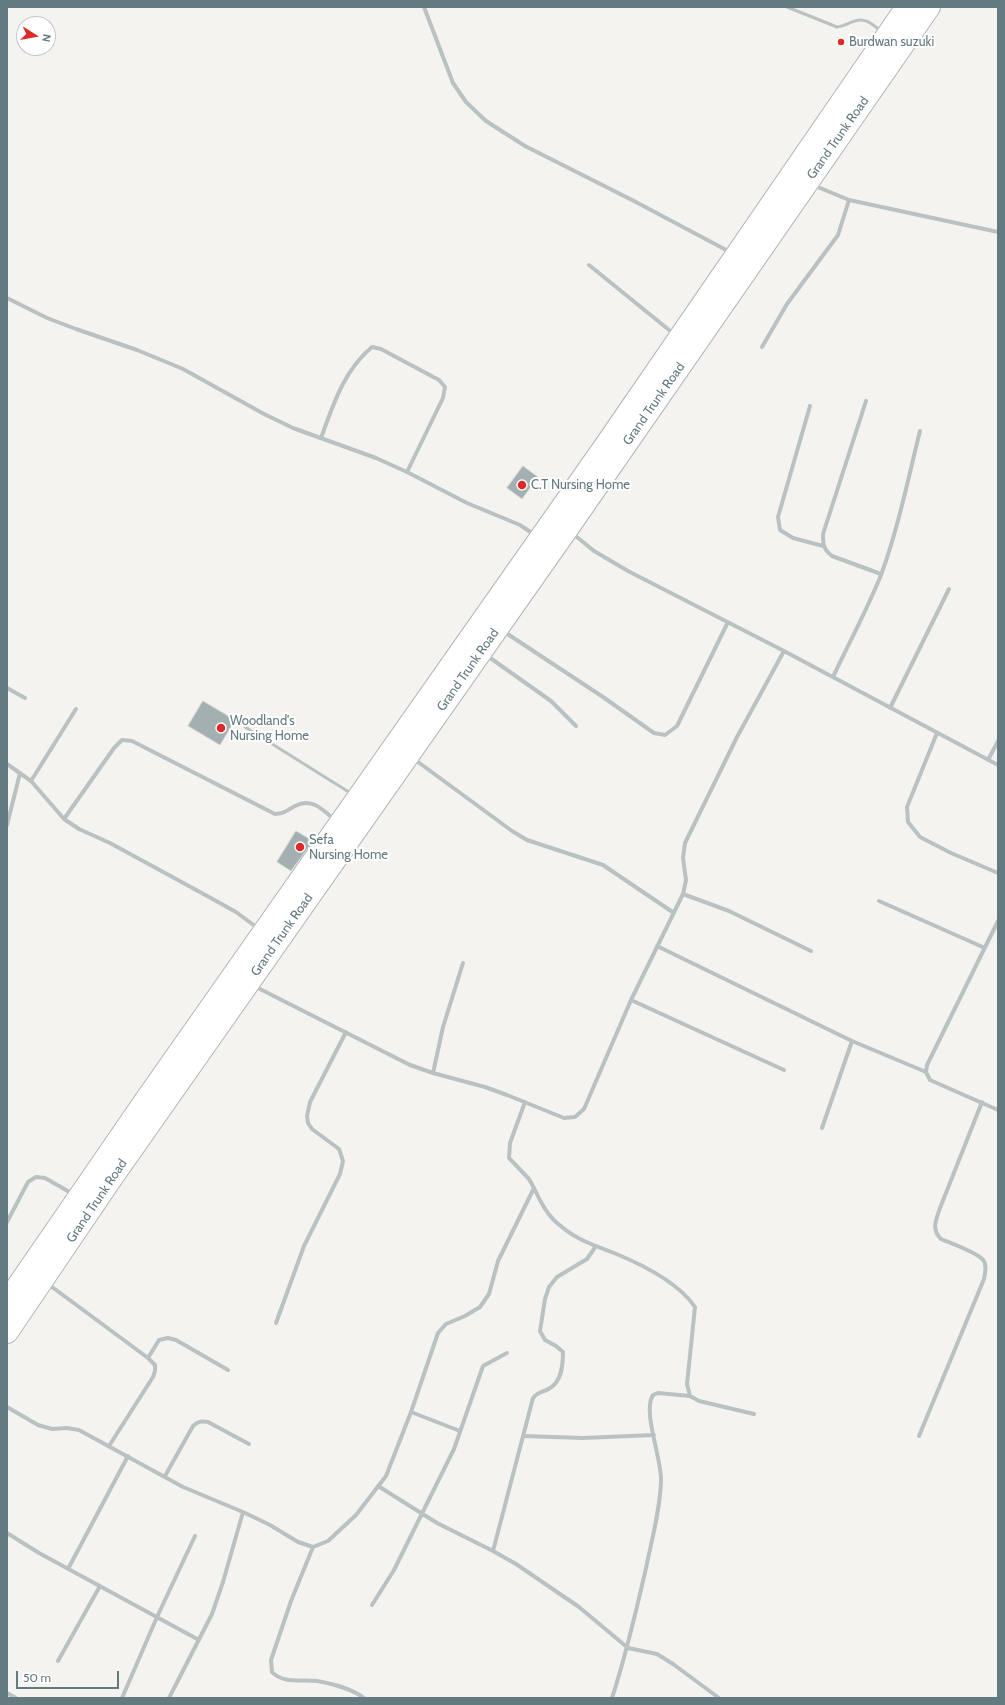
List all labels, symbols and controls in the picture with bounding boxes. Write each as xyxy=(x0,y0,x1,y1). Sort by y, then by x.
north arrow xyxy=(16,16,56,56)
text: N xyxy=(39,33,54,43)
place label: Burdwan suzuki xyxy=(849,34,934,50)
marker: Burdwan suzuki xyxy=(836,37,846,47)
street label: Grand Trunk Road xyxy=(804,94,872,182)
street label: Grand Trunk Road xyxy=(620,360,688,448)
place label: C.T Nursing Home xyxy=(531,477,630,493)
marker: C.T Nursing Home xyxy=(516,479,528,491)
street label: Grand Trunk Road xyxy=(434,626,502,714)
place label: Woodland's Nursing Home xyxy=(230,713,309,744)
marker: Woodland's Nursing Home xyxy=(215,722,227,734)
place label: Sefa Nursing Home xyxy=(309,832,388,863)
marker: Sefa Nursing Home xyxy=(294,841,306,853)
street label: Grand Trunk Road xyxy=(248,891,316,979)
street label: Grand Trunk Road xyxy=(63,1156,131,1246)
scale bar xyxy=(18,1663,121,1689)
text: 50 m xyxy=(23,1670,51,1685)

